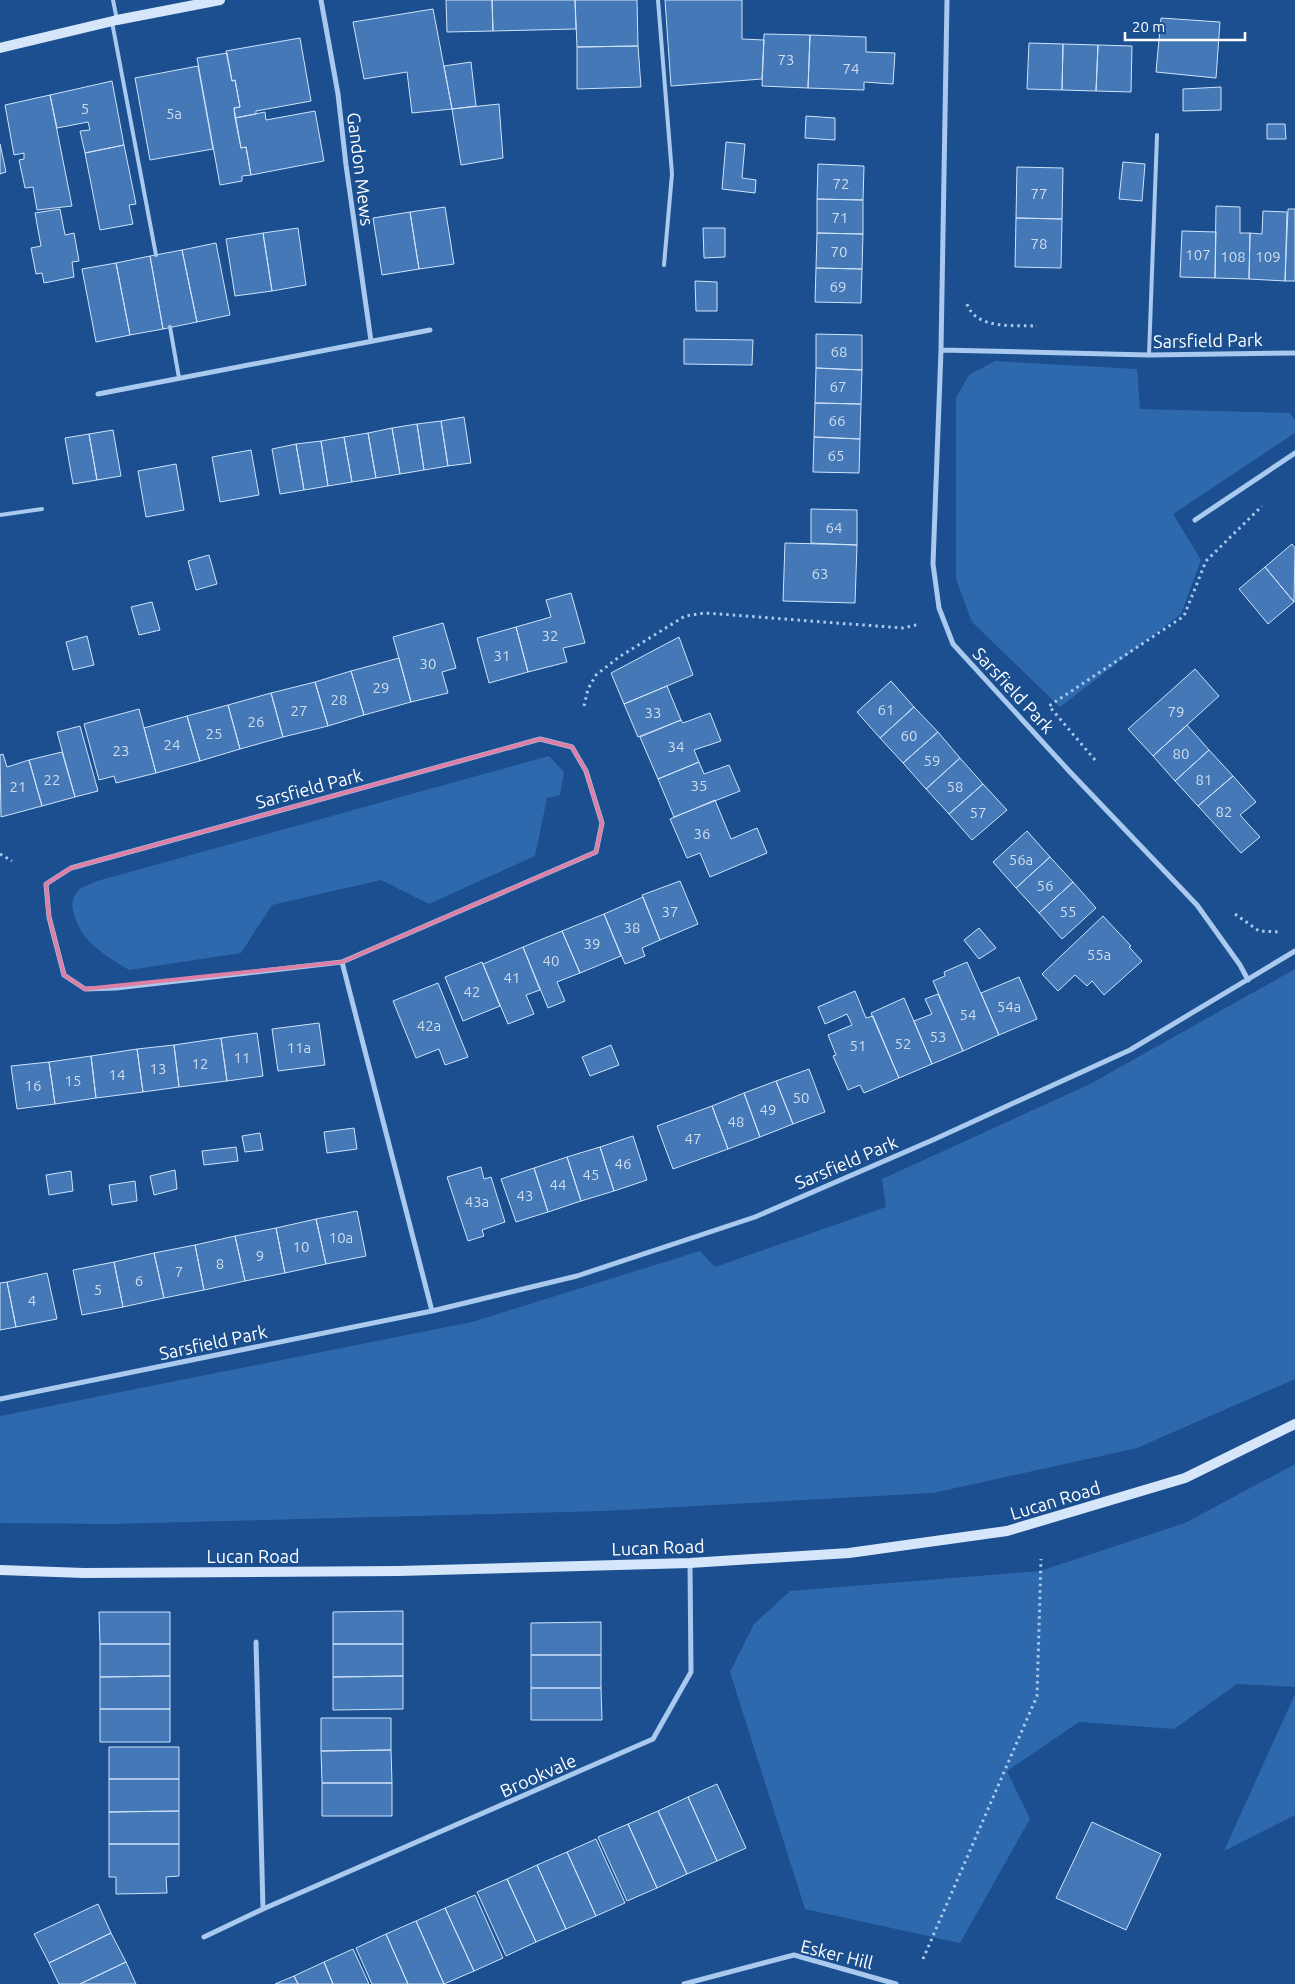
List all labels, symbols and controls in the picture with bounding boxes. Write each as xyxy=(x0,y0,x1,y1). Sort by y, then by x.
scale bar xyxy=(1125,10,1245,42)
text: 20 m xyxy=(1132,18,1165,35)
house number: 73 xyxy=(778,51,794,68)
house number: 74 xyxy=(843,60,859,77)
house number: 5 xyxy=(81,100,89,117)
house number: 5a xyxy=(166,105,182,122)
street label: Gandon Mews xyxy=(344,111,378,227)
house number: 72 xyxy=(833,175,849,192)
house number: 77 xyxy=(1031,185,1047,202)
house number: 71 xyxy=(832,209,848,226)
house number: 78 xyxy=(1031,235,1047,252)
house number: 70 xyxy=(831,243,847,260)
house number: 107 xyxy=(1185,246,1211,263)
house number: 108 xyxy=(1220,248,1246,265)
house number: 109 xyxy=(1255,248,1281,265)
house number: 69 xyxy=(830,278,846,295)
street label: Sarsfield Park xyxy=(1153,329,1263,351)
house number: 68 xyxy=(831,343,847,360)
house number: 67 xyxy=(830,378,846,395)
house number: 66 xyxy=(829,412,845,429)
house number: 65 xyxy=(828,447,844,464)
house number: 64 xyxy=(826,519,842,536)
house number: 63 xyxy=(812,565,828,582)
house number: 32 xyxy=(542,627,558,644)
street label: Sarsfield Park xyxy=(969,643,1059,737)
house number: 31 xyxy=(494,647,510,664)
house number: 30 xyxy=(420,655,436,672)
house number: 29 xyxy=(373,679,389,696)
house number: 28 xyxy=(331,691,347,708)
house number: 61 xyxy=(878,701,894,718)
house number: 27 xyxy=(291,702,307,719)
house number: 79 xyxy=(1168,703,1184,720)
house number: 33 xyxy=(645,704,661,721)
house number: 26 xyxy=(248,713,264,730)
house number: 25 xyxy=(206,725,222,742)
house number: 60 xyxy=(901,727,917,744)
house number: 24 xyxy=(164,736,180,753)
house number: 34 xyxy=(668,738,684,755)
house number: 23 xyxy=(113,742,129,759)
house number: 80 xyxy=(1173,745,1189,762)
house number: 59 xyxy=(924,752,940,769)
street label: Sarsfield Park xyxy=(253,764,365,812)
house number: 22 xyxy=(44,771,60,788)
house number: 81 xyxy=(1196,771,1212,788)
house number: 35 xyxy=(691,777,707,794)
house number: 21 xyxy=(10,778,26,795)
house number: 58 xyxy=(947,778,963,795)
house number: 82 xyxy=(1216,803,1232,820)
house number: 57 xyxy=(970,804,986,821)
house number: 36 xyxy=(694,825,710,842)
house number: 56a xyxy=(1009,851,1033,868)
house number: 56 xyxy=(1037,877,1053,894)
house number: 37 xyxy=(662,903,678,920)
house number: 55 xyxy=(1060,903,1076,920)
house number: 38 xyxy=(624,919,640,936)
house number: 39 xyxy=(584,935,600,952)
house number: 55a xyxy=(1087,946,1111,963)
house number: 40 xyxy=(543,952,559,969)
house number: 41 xyxy=(504,969,520,986)
house number: 42 xyxy=(464,983,480,1000)
house number: 54a xyxy=(997,998,1021,1015)
house number: 54 xyxy=(960,1006,976,1023)
house number: 42a xyxy=(417,1017,441,1034)
house number: 53 xyxy=(930,1028,946,1045)
house number: 52 xyxy=(895,1035,911,1052)
house number: 51 xyxy=(850,1037,866,1054)
house number: 11a xyxy=(287,1039,311,1056)
house number: 11 xyxy=(234,1049,250,1066)
house number: 12 xyxy=(192,1055,208,1072)
house number: 13 xyxy=(150,1060,166,1077)
house number: 14 xyxy=(109,1066,125,1083)
house number: 15 xyxy=(65,1072,81,1089)
house number: 16 xyxy=(25,1077,41,1094)
house number: 50 xyxy=(793,1089,809,1106)
house number: 49 xyxy=(760,1101,776,1118)
house number: 48 xyxy=(728,1113,744,1130)
house number: 47 xyxy=(685,1130,701,1147)
street label: Sarsfield Park xyxy=(792,1131,900,1193)
house number: 46 xyxy=(615,1155,631,1172)
house number: 45 xyxy=(583,1166,599,1183)
house number: 44 xyxy=(550,1176,566,1193)
house number: 43 xyxy=(517,1187,533,1204)
house number: 43a xyxy=(465,1193,489,1210)
house number: 10a xyxy=(329,1229,353,1246)
house number: 10 xyxy=(293,1238,309,1255)
house number: 9 xyxy=(256,1247,264,1264)
house number: 8 xyxy=(216,1255,224,1272)
house number: 7 xyxy=(175,1263,183,1280)
house number: 6 xyxy=(135,1272,143,1289)
house number: 5 xyxy=(94,1281,102,1298)
house number: 4 xyxy=(28,1292,36,1309)
street label: Sarsfield Park xyxy=(157,1321,269,1363)
street label: Lucan Road xyxy=(1008,1477,1102,1523)
street label: Lucan Road xyxy=(611,1535,705,1559)
street label: Lucan Road xyxy=(207,1546,299,1566)
street label: Brookvale xyxy=(497,1749,579,1801)
street label: Esker Hill xyxy=(799,1935,876,1973)

